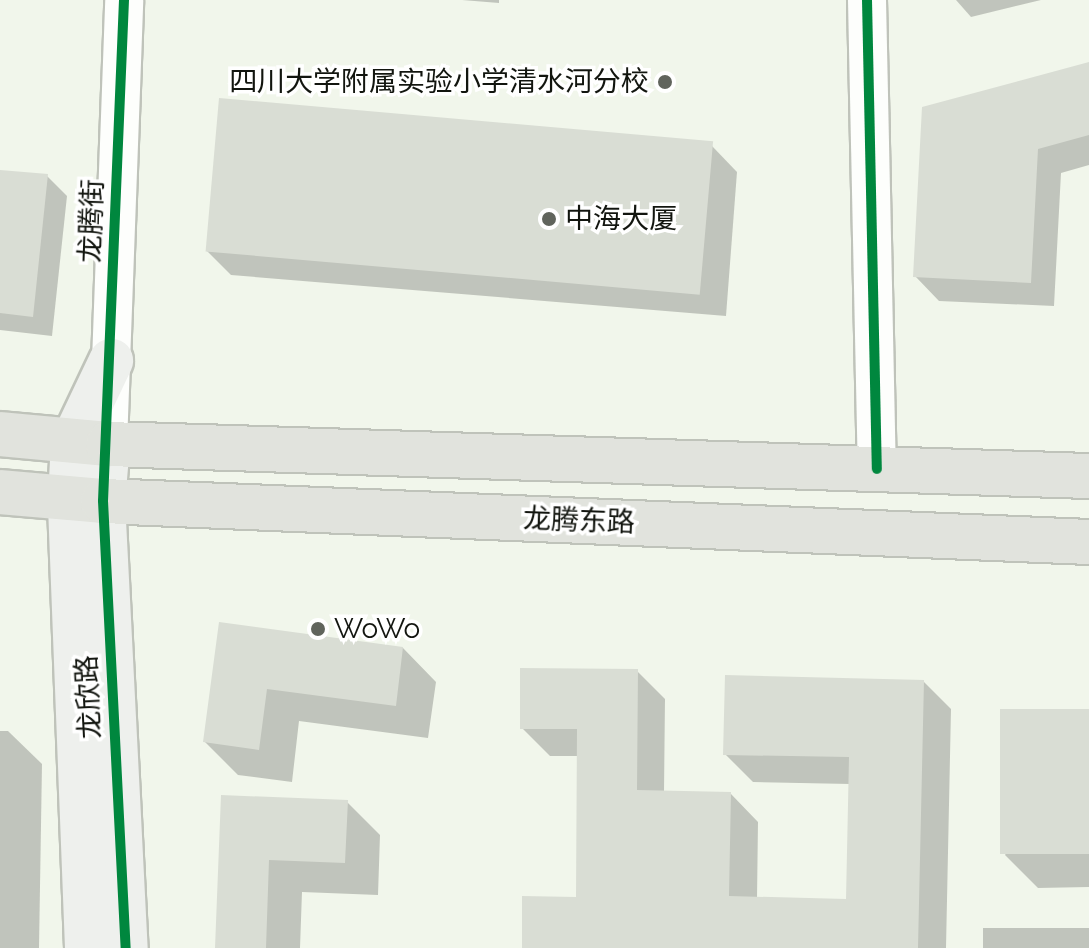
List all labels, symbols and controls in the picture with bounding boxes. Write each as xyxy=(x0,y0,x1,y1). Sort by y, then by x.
place label: 四川大学附属实验小学清水河分校 xyxy=(229,65,649,99)
marker: 四川大学附属实验小学清水河分校 xyxy=(656,73,674,91)
street label: 龙腾街 xyxy=(74,178,110,264)
place label: 中海大厦 xyxy=(565,202,677,236)
marker: 中海大厦 xyxy=(540,210,558,228)
street label: 龙腾东路 xyxy=(522,502,636,540)
place label: WoWo xyxy=(334,612,420,646)
marker: WoWo xyxy=(309,620,327,638)
street label: 龙欣路 xyxy=(70,654,108,740)

